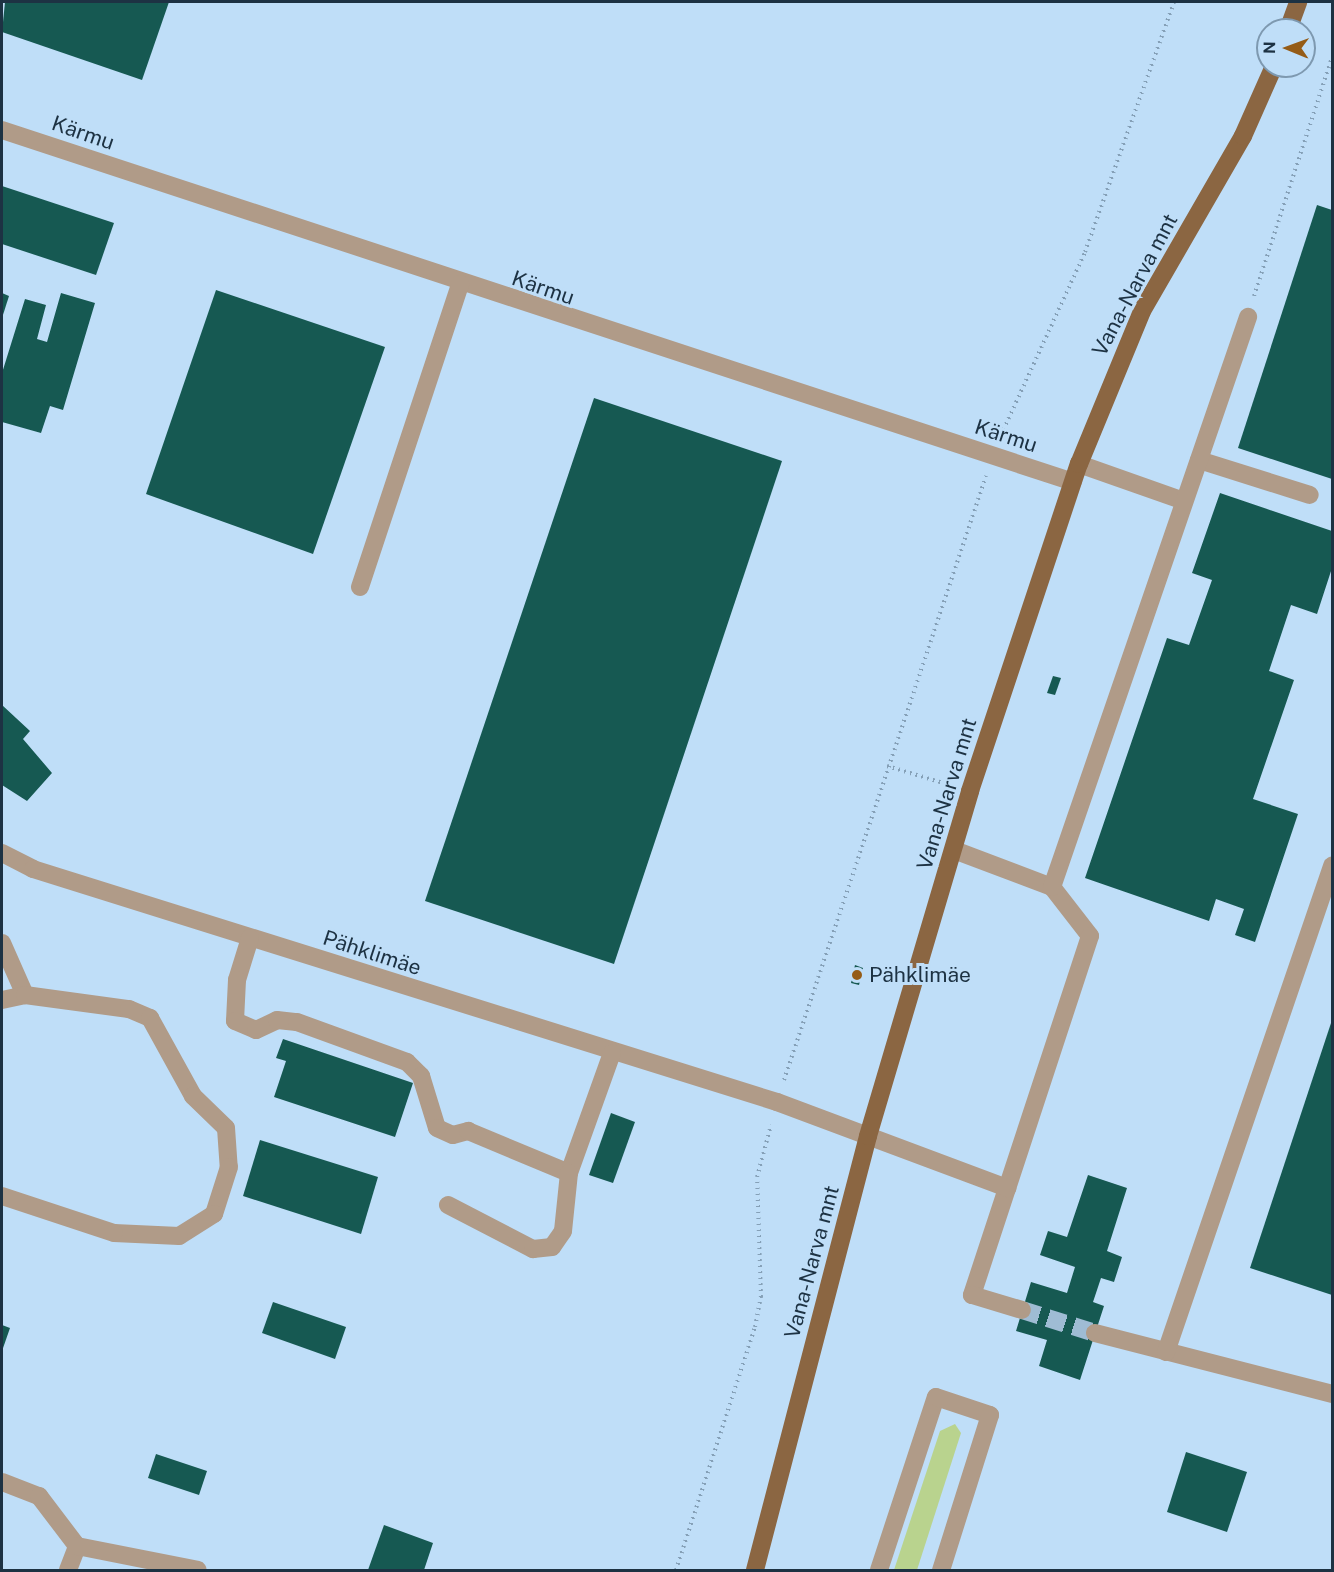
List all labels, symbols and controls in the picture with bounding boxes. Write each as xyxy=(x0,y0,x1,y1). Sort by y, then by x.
north arrow xyxy=(1256,18,1316,78)
text: N xyxy=(1260,41,1279,54)
street label: Kärmu xyxy=(48,111,118,155)
street label: Vana-Narva mnt xyxy=(1087,210,1183,360)
street label: Kärmu xyxy=(508,266,578,310)
street label: Kärmu xyxy=(972,414,1040,458)
street label: Vana-Narva mnt xyxy=(912,715,982,873)
street label: Pähklimäe xyxy=(320,925,424,981)
place label: Pähklimäe xyxy=(869,962,971,988)
marker: Pähklimäe xyxy=(850,968,864,982)
street label: Vana-Narva mnt xyxy=(779,1183,845,1341)

